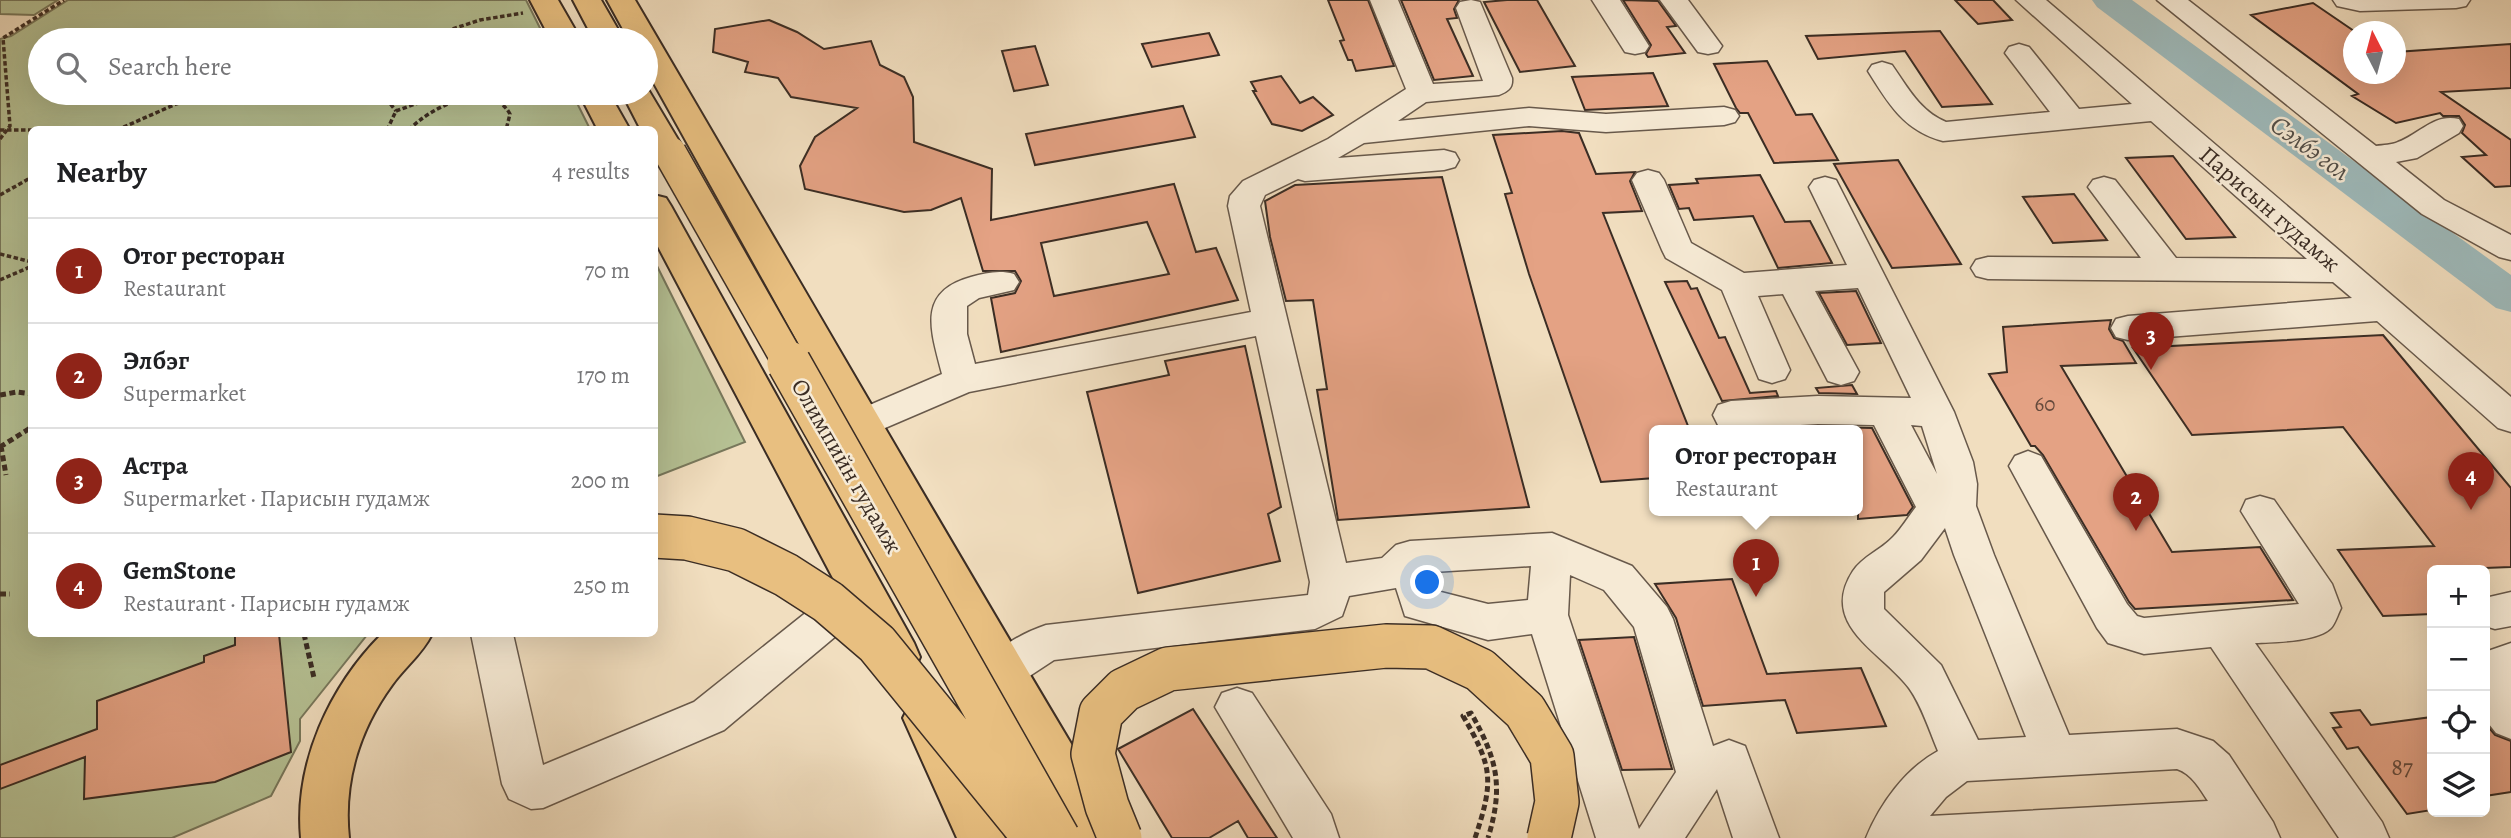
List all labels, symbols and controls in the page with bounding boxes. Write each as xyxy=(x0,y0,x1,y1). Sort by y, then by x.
north arrow xyxy=(2343,21,2406,84)
search box xyxy=(28,28,658,105)
icon: search xyxy=(52,48,90,86)
text: Search here xyxy=(108,49,232,84)
water label: Сэлбэ гол xyxy=(2263,107,2357,189)
street label: Парисын гудамж xyxy=(2193,139,2347,279)
text: Nearby xyxy=(56,152,147,192)
text: 4 results xyxy=(552,156,630,187)
text: Отог ресторан xyxy=(123,238,285,273)
text: 1 xyxy=(75,255,83,286)
text: 70 m xyxy=(584,255,630,286)
text: Restaurant xyxy=(123,273,226,304)
pin: 3 xyxy=(2128,312,2174,370)
text: Элбэг xyxy=(123,343,189,378)
text: 2 xyxy=(73,360,85,391)
text: 170 m xyxy=(577,360,630,391)
street label: Олимпийн гудамж xyxy=(784,373,910,559)
text: Supermarket xyxy=(123,378,246,409)
house number: 60 xyxy=(2035,390,2055,418)
popup xyxy=(1649,425,1863,516)
text: Отог ресторан xyxy=(1675,438,1837,473)
text: Астра xyxy=(123,448,188,483)
pin: 4 xyxy=(2448,452,2494,510)
text: 3 xyxy=(74,465,84,496)
text: 200 m xyxy=(571,465,630,496)
text: Restaurant xyxy=(1675,473,1778,504)
pin: 2 xyxy=(2113,473,2159,531)
text: Supermarket · Парисын гудамж xyxy=(123,483,430,514)
pin: 1 xyxy=(1733,539,1779,597)
text: GemStone xyxy=(123,553,236,588)
your location xyxy=(1410,565,1444,599)
map controls xyxy=(2427,565,2490,817)
button: + xyxy=(2427,565,2490,628)
text: 4 xyxy=(74,570,84,601)
text: 250 m xyxy=(573,570,630,601)
text: Restaurant · Парисын гудамж xyxy=(123,588,410,619)
button: − xyxy=(2427,628,2490,691)
button: locate xyxy=(2427,691,2490,754)
house number: 87 xyxy=(2391,751,2414,783)
button: layers xyxy=(2427,754,2490,817)

